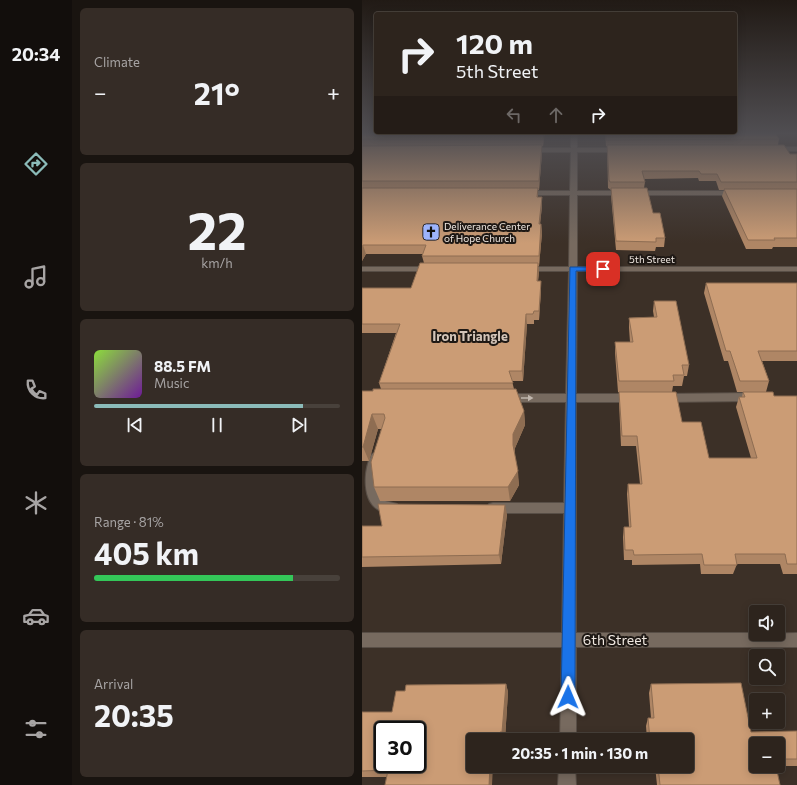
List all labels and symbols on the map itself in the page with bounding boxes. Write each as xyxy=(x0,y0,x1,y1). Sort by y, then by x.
place label: Deliverance Center of Hope Church xyxy=(444,220,530,244)
church icon: Deliverance Center of Hope Church xyxy=(421,222,441,242)
pin xyxy=(586,252,620,286)
street label: 5th Street xyxy=(629,253,675,265)
district label: Iron Triangle xyxy=(432,328,508,344)
one-way arrow xyxy=(521,395,534,401)
street label: 6th Street xyxy=(583,631,648,648)
position arrow xyxy=(547,676,589,718)
speed limit sign: 30 xyxy=(374,721,426,773)

